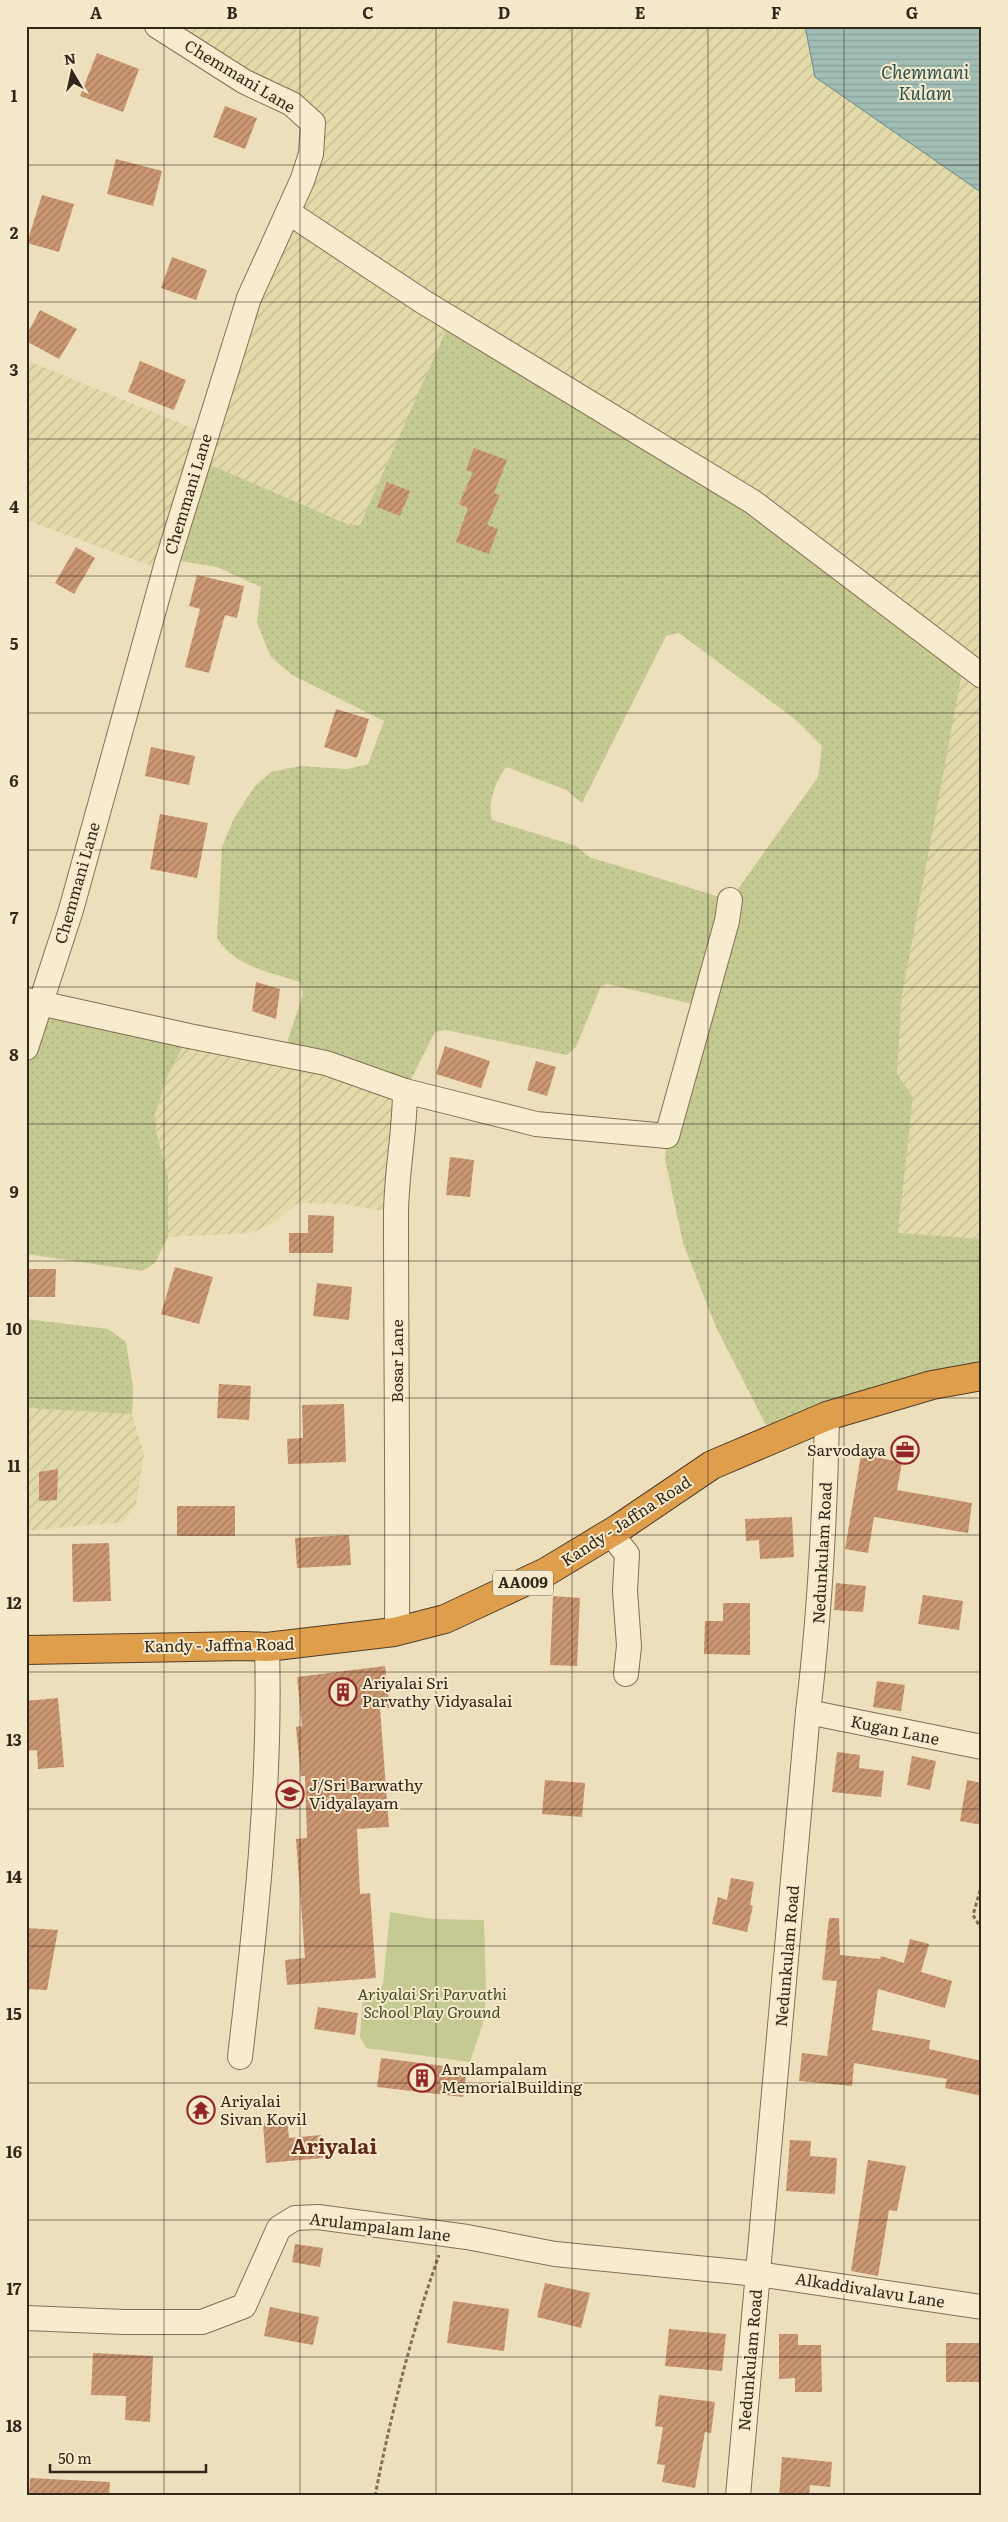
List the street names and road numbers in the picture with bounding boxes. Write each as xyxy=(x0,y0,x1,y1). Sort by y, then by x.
street label: Chemmani Lane xyxy=(181,33,301,118)
street label: Chemmani Lane xyxy=(157,430,217,557)
street label: Chemmani Lane xyxy=(47,819,105,946)
street label: Bosar Lane xyxy=(384,1319,408,1403)
street label: Kandy - Jaffna Road xyxy=(556,1469,695,1571)
street label: Nedunkulam Road xyxy=(805,1481,837,1625)
road number: AA009 xyxy=(493,1570,553,1596)
street label: Kandy - Jaffna Road xyxy=(143,1631,295,1657)
street label: Kugan Lane xyxy=(849,1708,942,1750)
street label: Nedunkulam Road xyxy=(768,1884,804,2028)
street label: Arulampalam lane xyxy=(308,2205,452,2247)
street label: Alkaddivalavu Lane xyxy=(794,2265,947,2313)
street label: Nedunkulam Road xyxy=(731,2288,767,2432)

